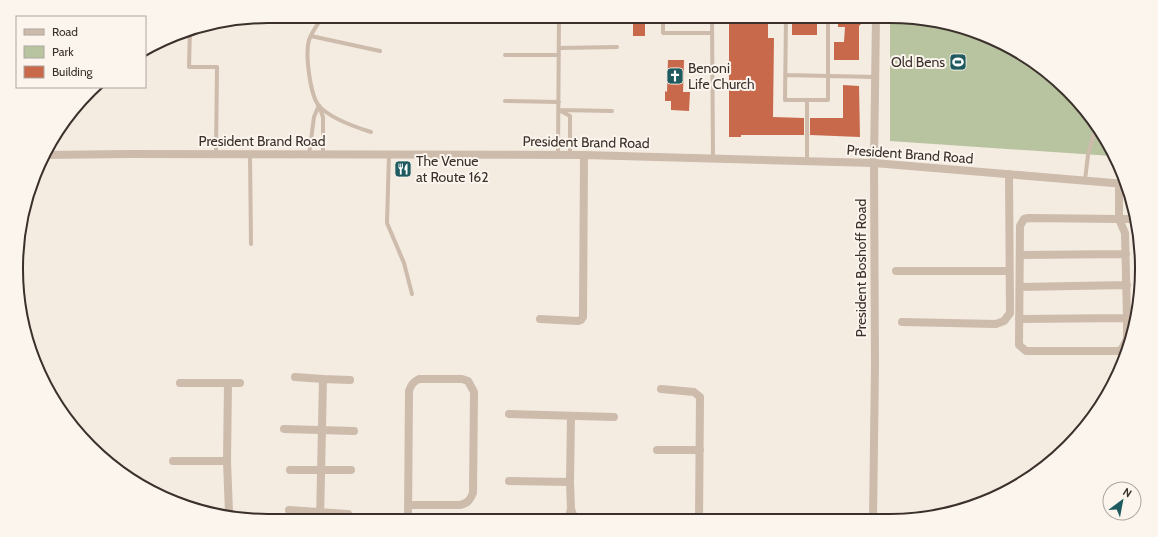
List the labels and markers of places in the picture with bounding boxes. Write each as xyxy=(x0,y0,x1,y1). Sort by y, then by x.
sports icon: Old Bens xyxy=(948,52,968,72)
place label: Old Bens xyxy=(891,53,945,71)
place label: Benoni Life Church xyxy=(688,59,755,93)
church icon: Benoni Life Church xyxy=(665,66,685,86)
place label: The Venue at Route 162 xyxy=(416,152,489,186)
restaurant icon: The Venue at Route 162 xyxy=(393,159,413,179)

